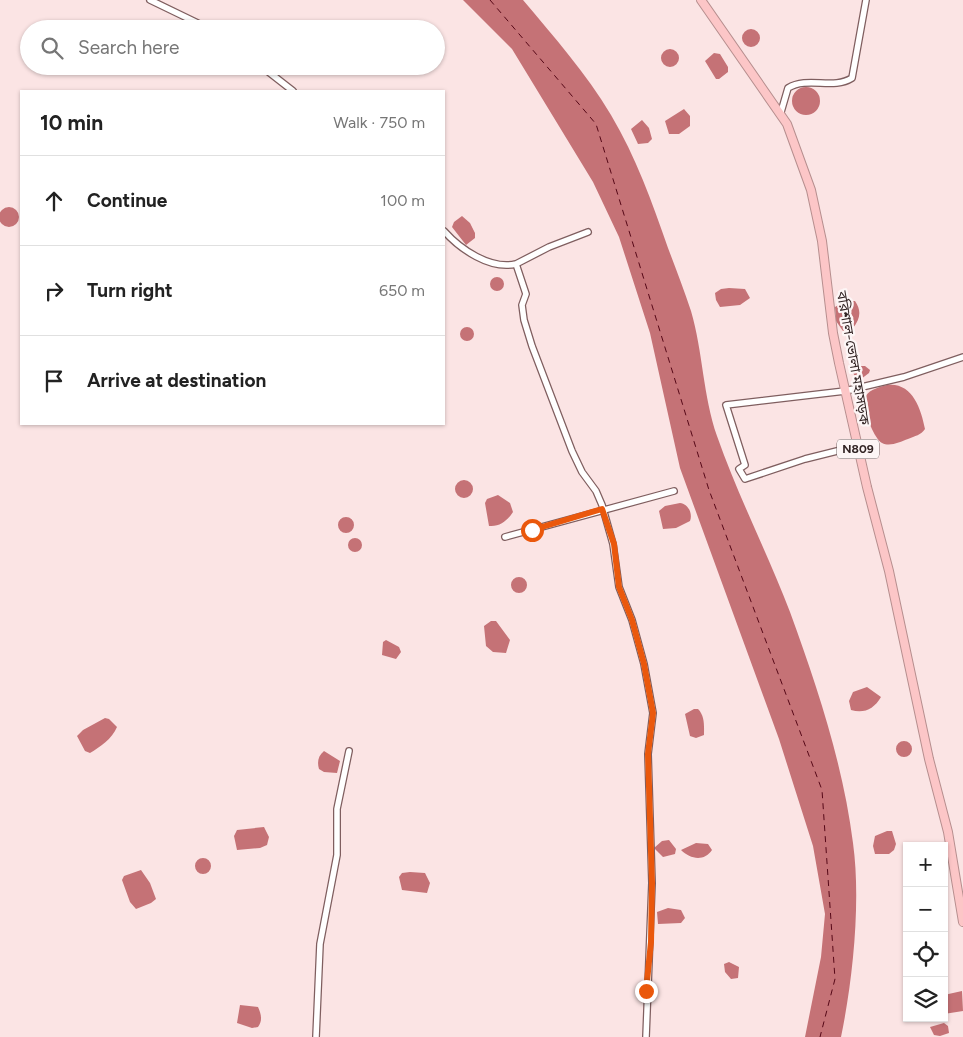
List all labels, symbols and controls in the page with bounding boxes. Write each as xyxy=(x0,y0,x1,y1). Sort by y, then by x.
search box xyxy=(20,20,445,75)
icon: search xyxy=(38,34,66,62)
text: Search here xyxy=(78,36,180,59)
text: 10 min xyxy=(40,110,103,135)
text: Walk · 750 m xyxy=(333,113,425,132)
icon: ahead xyxy=(40,187,68,215)
text: Continue xyxy=(87,189,167,212)
text: 100 m xyxy=(380,191,425,210)
icon: right xyxy=(40,277,68,305)
text: Turn right xyxy=(87,279,173,302)
text: 650 m xyxy=(379,281,425,300)
street label: বরিশাল-ভোলা মহাসড়ক xyxy=(833,289,873,427)
icon: arrive xyxy=(40,367,68,395)
text: Arrive at destination xyxy=(87,369,266,392)
road number: N809 xyxy=(837,439,879,458)
route start xyxy=(521,519,544,542)
map controls xyxy=(903,842,948,1022)
button: + xyxy=(903,842,948,887)
button: − xyxy=(903,887,948,932)
button: locate xyxy=(903,932,948,977)
button: layers xyxy=(903,977,948,1022)
route end xyxy=(635,980,658,1003)

